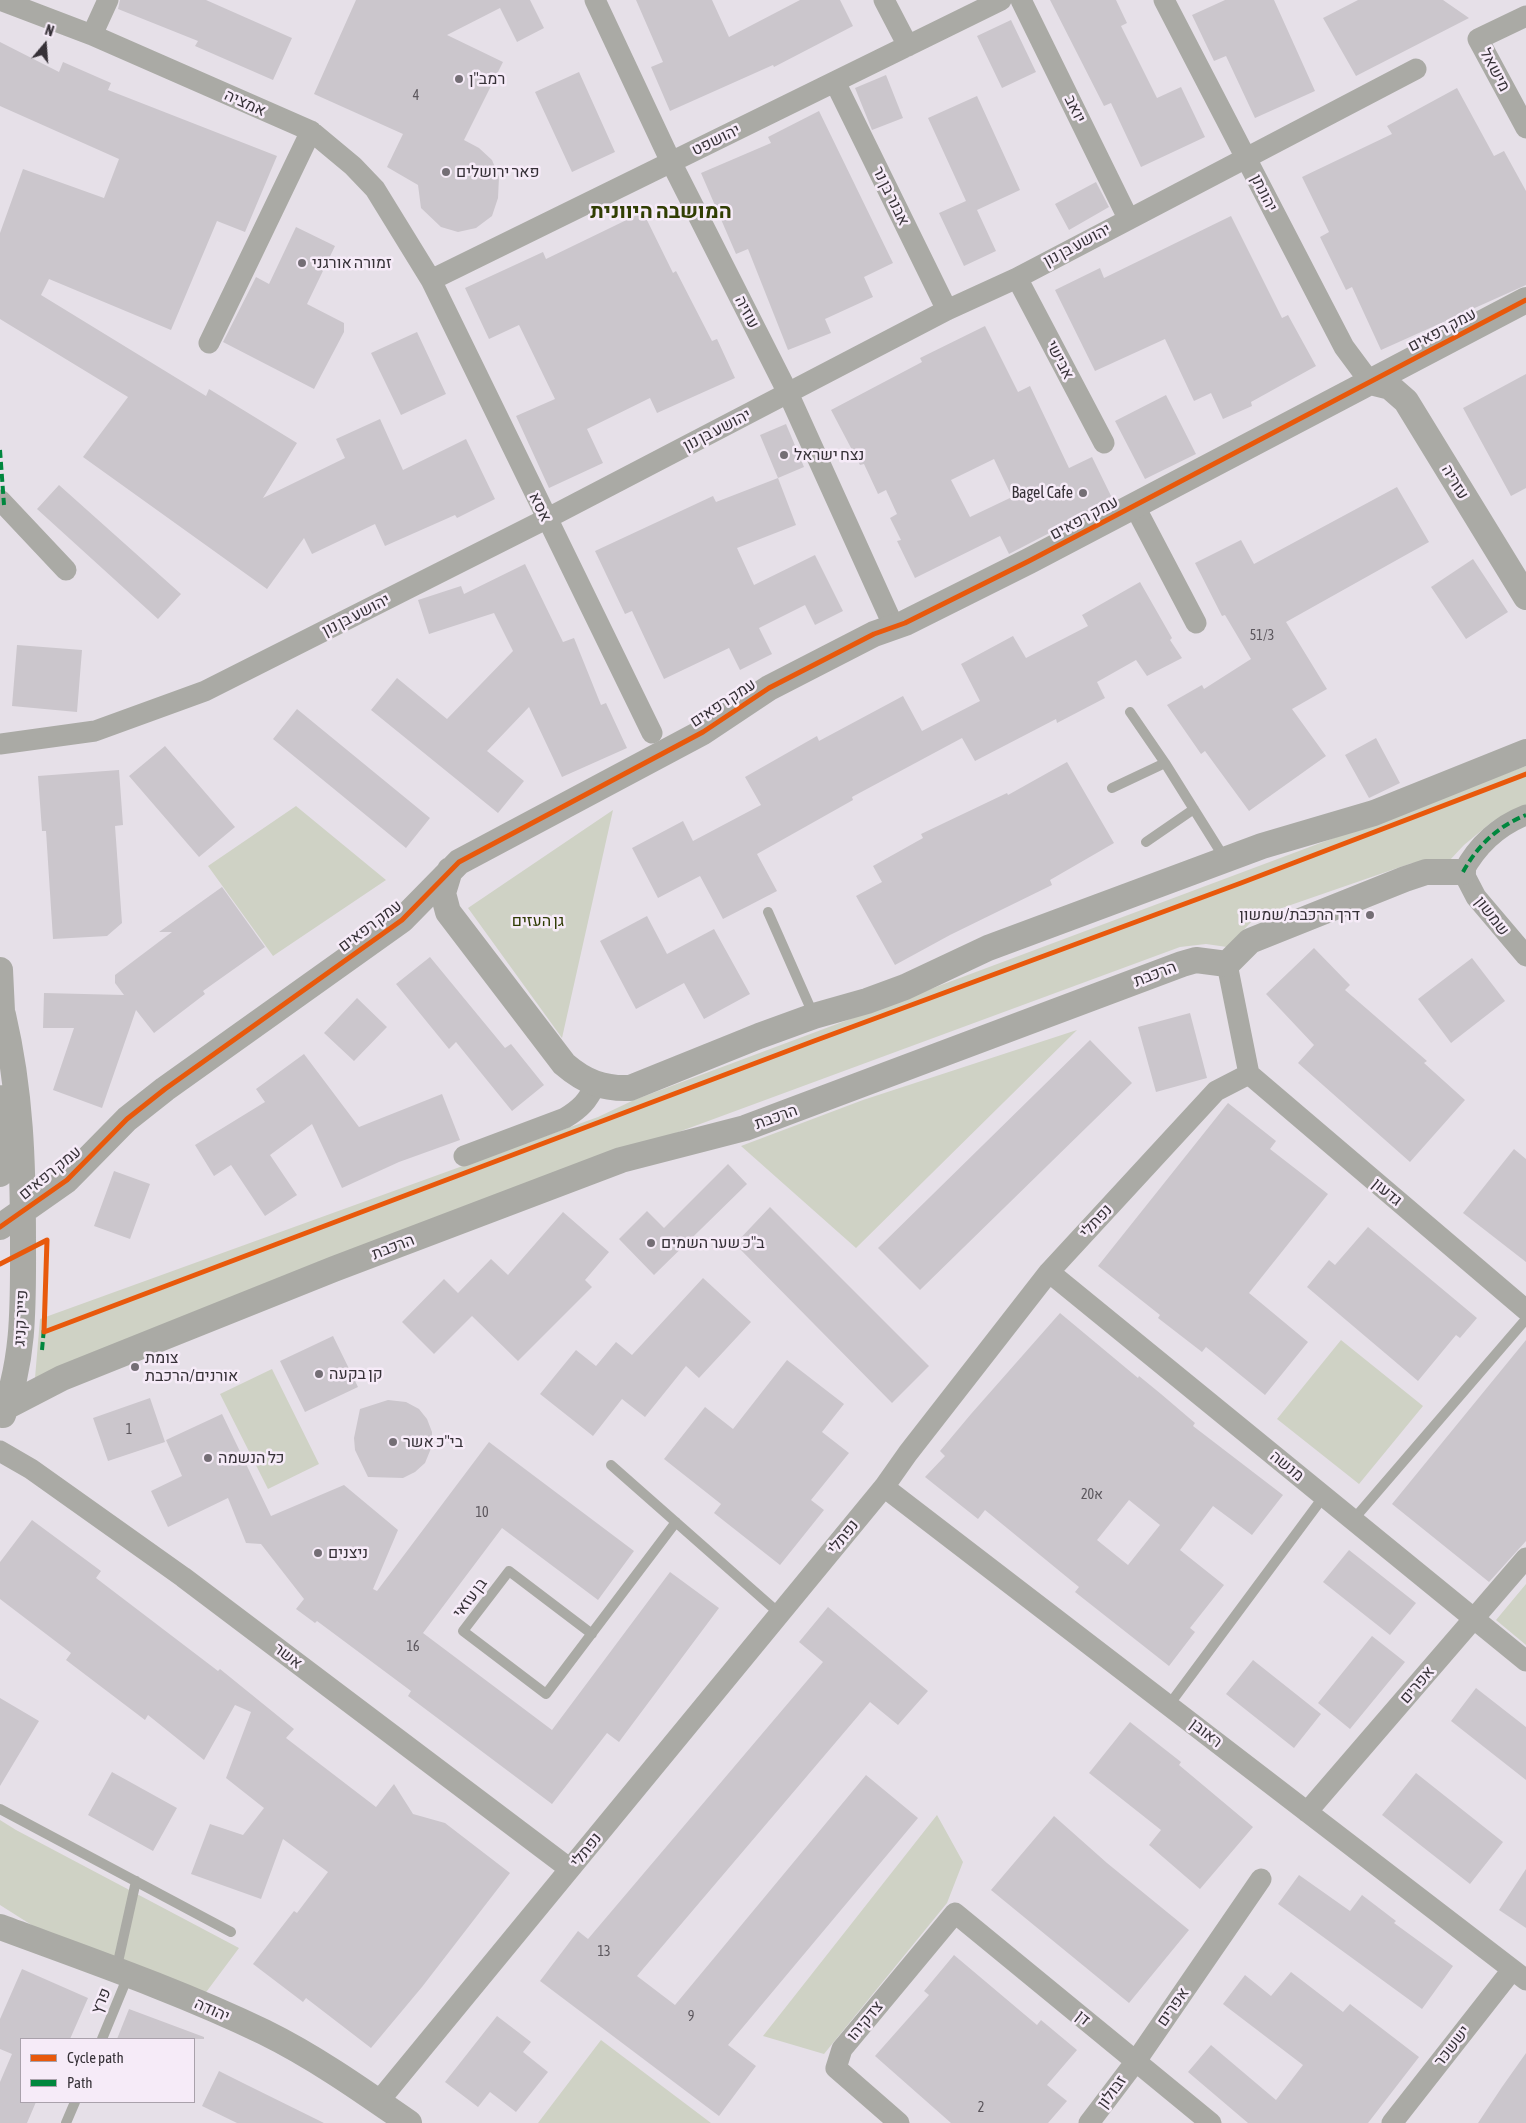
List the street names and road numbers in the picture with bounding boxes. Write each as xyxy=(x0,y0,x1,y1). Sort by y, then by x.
street label: מישאל xyxy=(1476,45,1514,95)
street label: אמציה xyxy=(221,85,269,121)
street label: יואב xyxy=(1060,92,1090,126)
street label: יהושפט xyxy=(689,120,743,160)
street label: אבנר בן נר xyxy=(868,163,914,229)
street label: יהונתן xyxy=(1247,171,1281,215)
street label: יהושע בן נון xyxy=(1040,219,1114,271)
street label: עוזיה xyxy=(731,293,763,331)
street label: עמק רפאים xyxy=(1405,304,1479,356)
street label: אבישי xyxy=(1042,337,1078,383)
street label: יהושע בן נון xyxy=(680,405,754,455)
street label: עזריה xyxy=(1437,461,1473,503)
street label: אסא xyxy=(525,489,555,525)
street label: עמק רפאים xyxy=(1047,492,1121,544)
street label: יהושע בן נון xyxy=(319,590,393,640)
street label: עמק רפאים xyxy=(686,675,760,731)
street label: שמשון xyxy=(1471,892,1513,940)
street label: עמק רפאים xyxy=(334,896,406,956)
street label: הרכבת xyxy=(1131,957,1179,991)
street label: הרכבת xyxy=(752,1100,800,1134)
street label: עמק רפאים xyxy=(15,1142,85,1204)
street label: גדעון xyxy=(1368,1174,1406,1210)
street label: נפתלי xyxy=(1076,1200,1116,1242)
street label: הרכבת xyxy=(369,1230,417,1264)
street label: פייר קניג xyxy=(10,1289,32,1347)
street label: מנשה xyxy=(1266,1447,1308,1485)
street label: נפתלי xyxy=(823,1516,863,1558)
street label: בן עזאי xyxy=(449,1574,491,1622)
street label: אשר xyxy=(270,1639,306,1673)
street label: אפרים xyxy=(1396,1662,1438,1708)
street label: ראובן xyxy=(1186,1714,1226,1752)
street label: נפתלי xyxy=(566,1829,606,1871)
street label: אפרים xyxy=(1153,1984,1193,2030)
street label: פרץ xyxy=(87,1985,115,2017)
street label: יהודה xyxy=(191,1994,233,2026)
street label: צדקיהו xyxy=(843,1997,887,2045)
street label: דן xyxy=(1072,2006,1094,2030)
street label: יששכר xyxy=(1430,2022,1474,2070)
street label: זבולון xyxy=(1093,2072,1131,2112)

